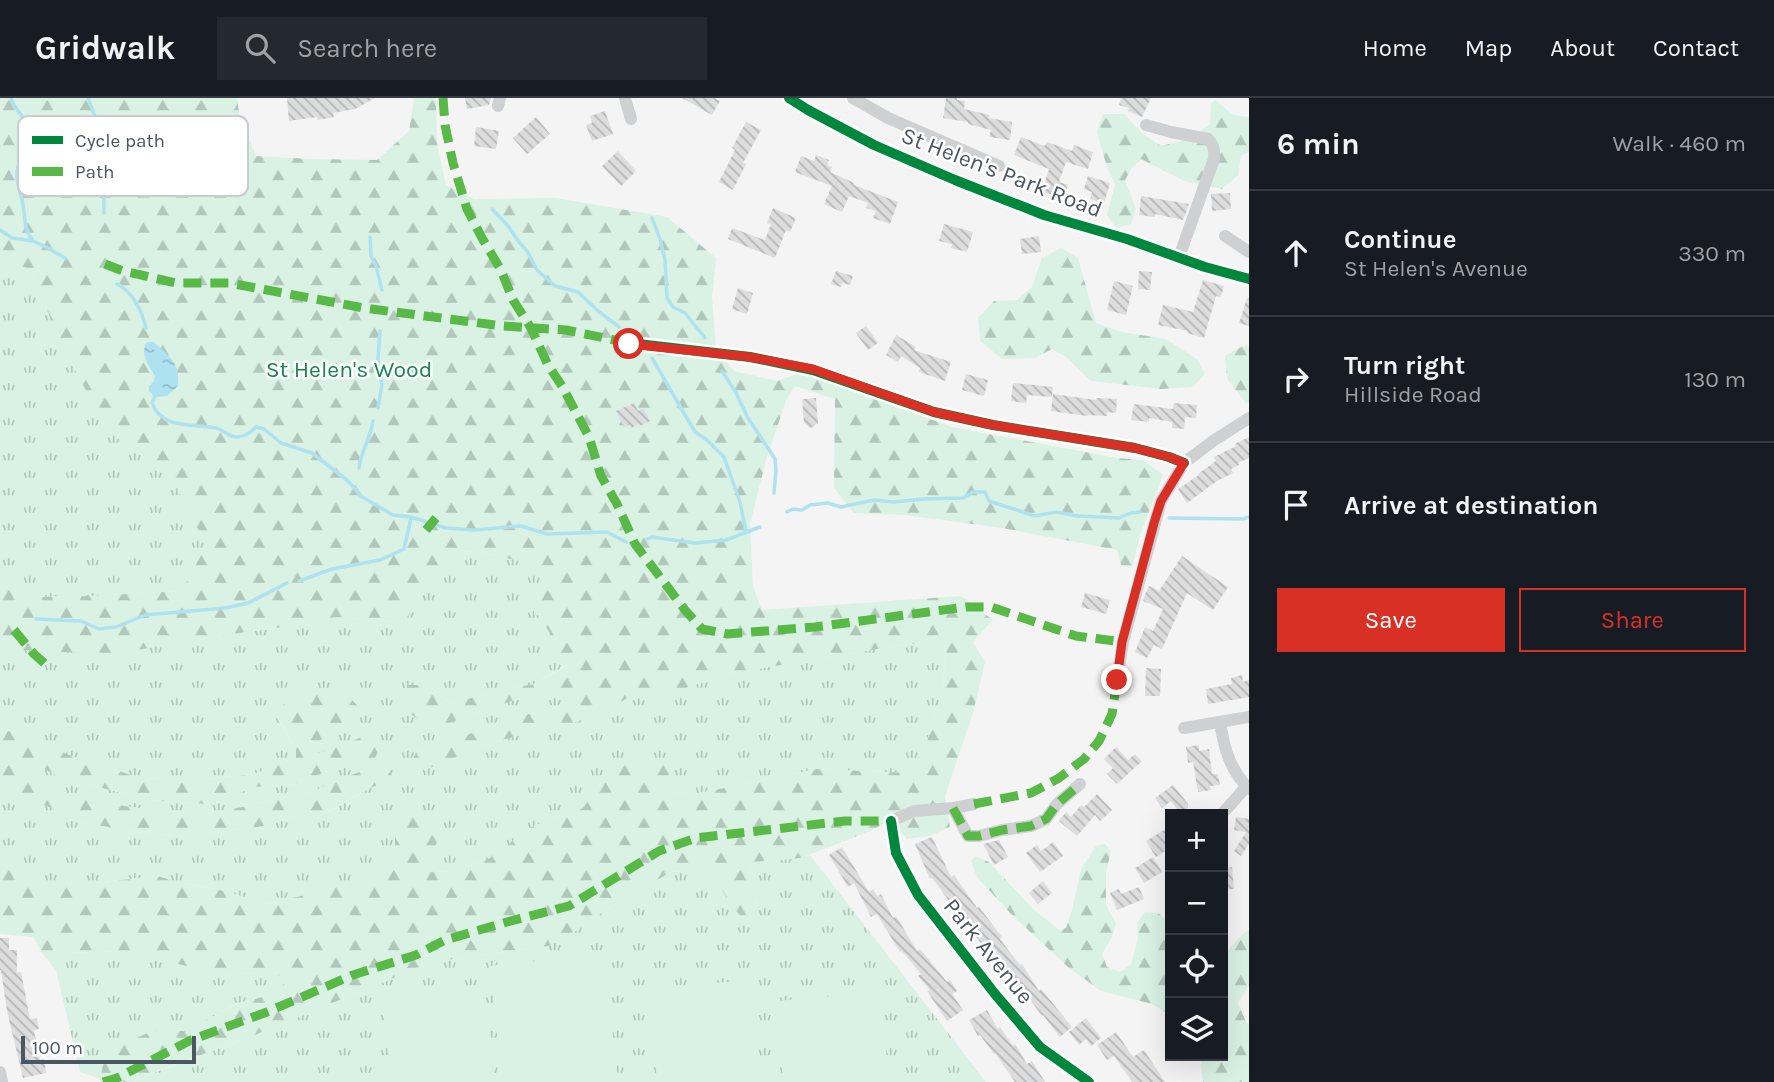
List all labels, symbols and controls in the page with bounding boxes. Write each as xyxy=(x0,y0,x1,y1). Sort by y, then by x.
search box xyxy=(217,17,707,80)
text: Gridwalk xyxy=(35,29,175,67)
icon: search xyxy=(241,29,279,67)
text: Search here xyxy=(297,33,437,64)
text: Home xyxy=(1363,34,1427,62)
text: Map xyxy=(1465,34,1512,62)
text: About xyxy=(1550,34,1615,62)
text: Contact xyxy=(1653,34,1739,62)
legend xyxy=(18,116,248,196)
street label: St Helen's Park Road xyxy=(898,122,1106,223)
text: 6 min xyxy=(1277,126,1360,162)
text: Cycle path xyxy=(75,130,165,152)
text: Walk · 460 m xyxy=(1612,130,1746,157)
text: Path xyxy=(75,161,115,183)
text: Continue xyxy=(1344,224,1456,255)
icon: ahead xyxy=(1277,234,1315,272)
text: 330 m xyxy=(1678,240,1746,267)
text: St Helen's Avenue xyxy=(1344,255,1528,282)
route start xyxy=(613,328,644,359)
text: Turn right xyxy=(1344,350,1465,381)
park label: St Helen's Wood xyxy=(266,356,432,383)
icon: right xyxy=(1277,360,1315,398)
text: 130 m xyxy=(1684,366,1746,393)
text: Hillside Road xyxy=(1344,381,1482,408)
icon: arrive xyxy=(1277,486,1315,524)
text: Arrive at destination xyxy=(1344,490,1598,521)
button: Save xyxy=(1277,588,1505,652)
button: Share xyxy=(1519,588,1746,652)
route end xyxy=(1101,664,1132,695)
map controls xyxy=(1165,809,1228,1061)
button: + xyxy=(1165,809,1228,872)
button: − xyxy=(1165,872,1228,935)
street label: Park Avenue xyxy=(938,893,1039,1009)
button: locate xyxy=(1165,935,1228,998)
button: layers xyxy=(1165,998,1228,1061)
scale bar xyxy=(21,1033,196,1065)
text: 100 m xyxy=(32,1037,83,1059)

